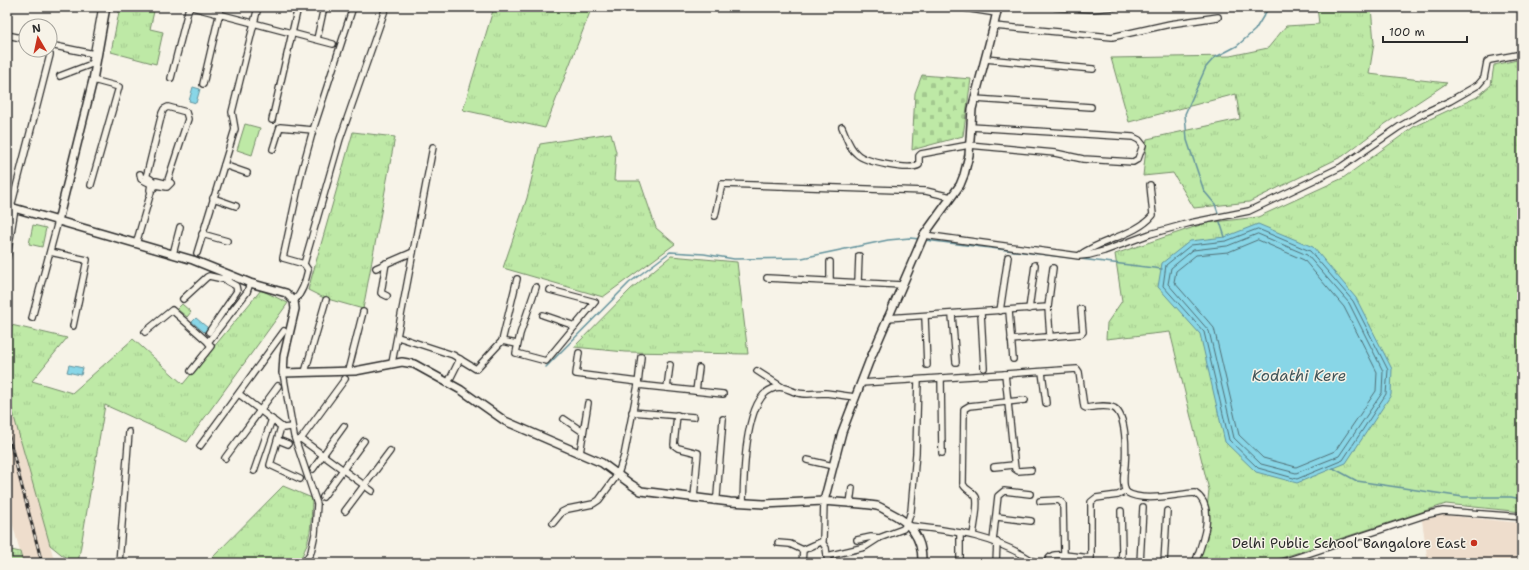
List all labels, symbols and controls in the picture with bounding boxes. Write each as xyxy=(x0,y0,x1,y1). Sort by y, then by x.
north arrow xyxy=(18,18,58,58)
scale bar xyxy=(1383,18,1467,44)
text: N xyxy=(31,20,42,37)
text: 100 m xyxy=(1389,24,1425,40)
water label: Kodathi Kere xyxy=(1252,366,1346,386)
place label: Delhi Public School Bangalore East xyxy=(1232,534,1466,552)
marker: Delhi Public School Bangalore East xyxy=(1469,538,1479,548)

